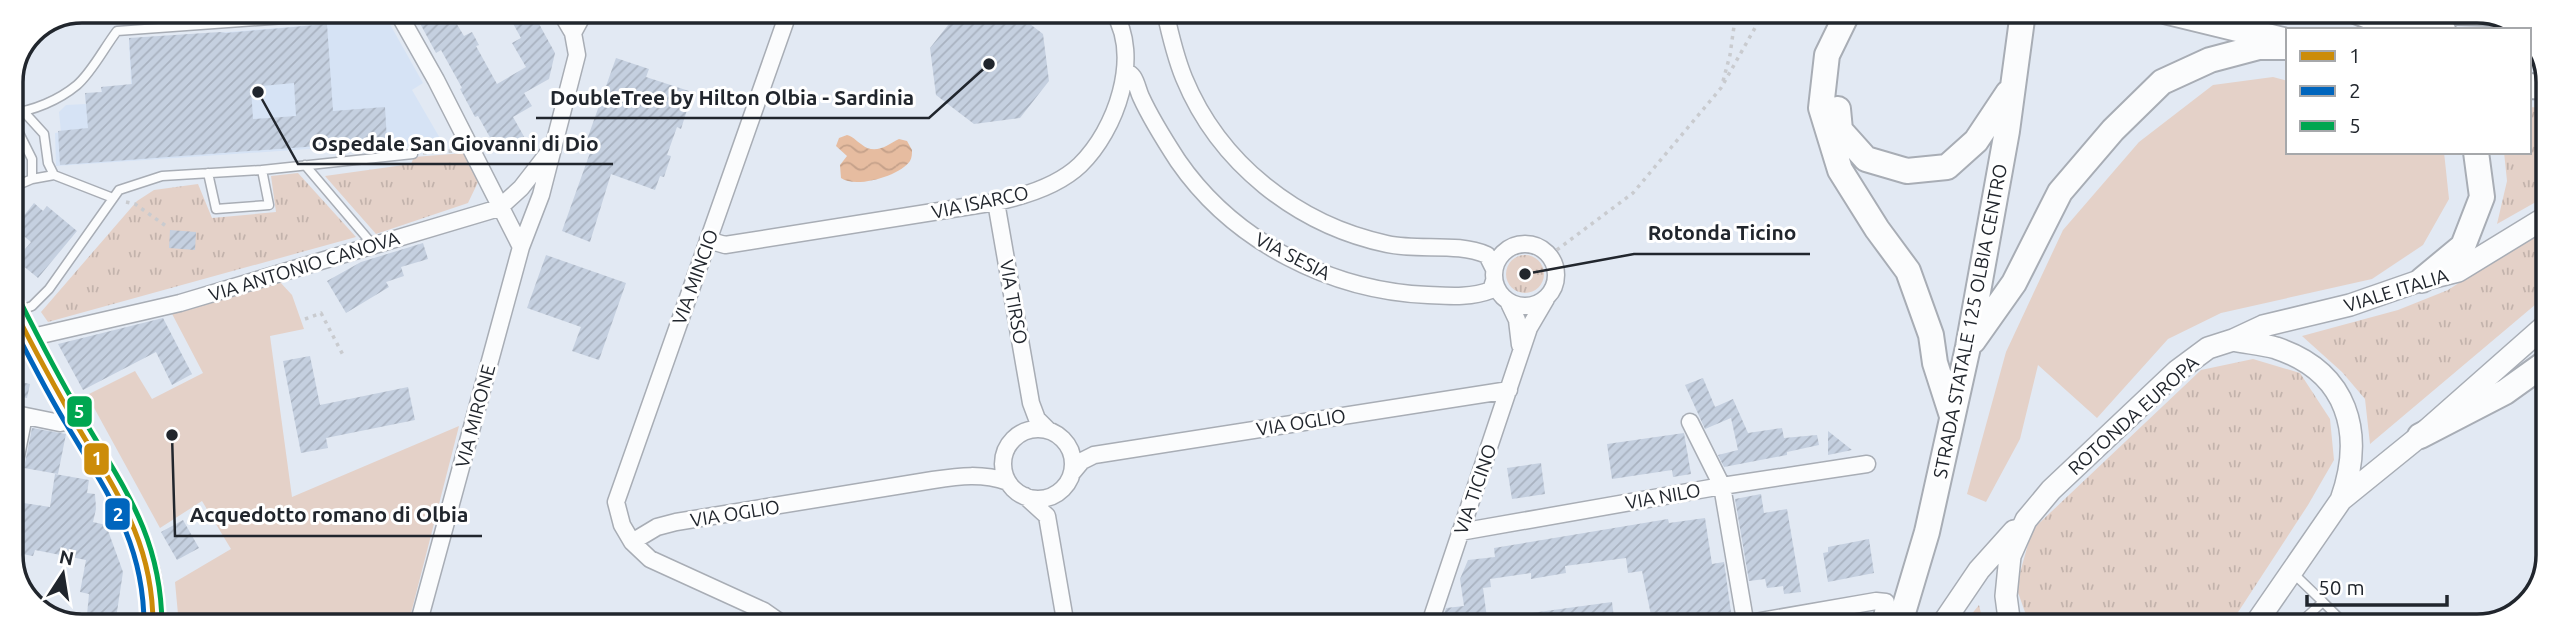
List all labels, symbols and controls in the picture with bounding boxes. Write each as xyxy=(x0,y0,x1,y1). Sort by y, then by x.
legend xyxy=(2286,28,2531,154)
text: 1 xyxy=(2349,43,2361,67)
callout: DoubleTree by Hilton Olbia - Sardinia xyxy=(536,76,929,118)
text: 2 xyxy=(2349,78,2361,102)
text: DoubleTree by Hilton Olbia - Sardinia xyxy=(550,85,914,109)
text: 5 xyxy=(2349,113,2361,137)
callout: Ospedale San Giovanni di Dio xyxy=(298,122,613,164)
text: Ospedale San Giovanni di Dio xyxy=(311,131,599,155)
street label: STRADA STATALE 125 OLBIA CENTRO xyxy=(1929,162,2011,480)
street label: VIA ISARCO xyxy=(929,181,1031,223)
callout: Rotonda Ticino xyxy=(1634,212,1810,254)
text: Rotonda Ticino xyxy=(1648,220,1796,244)
street label: VIA ANTONIO CANOVA xyxy=(206,226,403,305)
street label: VIA MINCIO xyxy=(668,226,722,328)
street label: VIA SESIA xyxy=(1252,228,1335,285)
street label: VIA TIRSO xyxy=(996,258,1032,346)
street label: VIALE ITALIA xyxy=(2341,264,2451,316)
street label: ROTONDA EUROPA xyxy=(2063,350,2203,479)
street label: VIA MIRONE xyxy=(451,362,499,470)
line badge: 5 xyxy=(66,395,93,428)
text: 5 xyxy=(74,400,84,422)
street label: VIA OGLIO xyxy=(1255,404,1347,440)
street label: VIA TICINO xyxy=(1449,441,1501,537)
line badge: 1 xyxy=(83,442,110,476)
text: 1 xyxy=(92,447,102,469)
street label: VIA NILO xyxy=(1624,479,1702,513)
callout: Acquedotto romano di Olbia xyxy=(175,494,482,536)
street label: VIA OGLIO xyxy=(689,495,781,531)
line badge: 2 xyxy=(104,497,131,531)
text: Acquedotto romano di Olbia xyxy=(190,502,468,526)
text: 2 xyxy=(113,503,123,525)
north arrow xyxy=(28,539,98,609)
text: N xyxy=(57,545,76,570)
scale bar xyxy=(2307,564,2447,608)
text: 50 m xyxy=(2318,575,2365,599)

